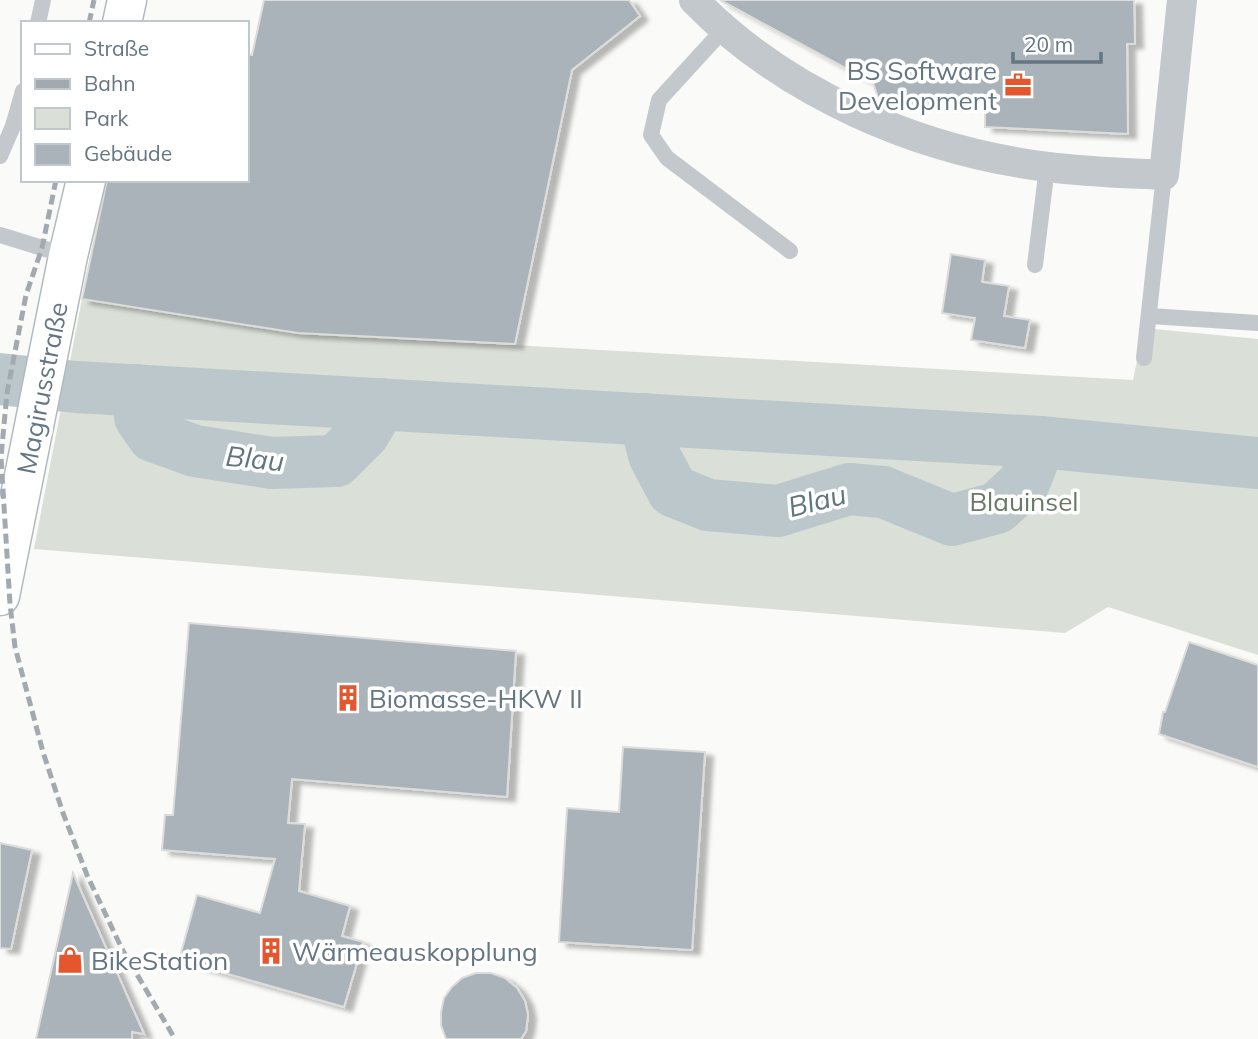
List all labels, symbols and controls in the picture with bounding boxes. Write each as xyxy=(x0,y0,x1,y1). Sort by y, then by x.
legend xyxy=(21,21,248,182)
scale bar xyxy=(1013,21,1100,65)
text: 20 m xyxy=(1024,31,1073,57)
text: Straße xyxy=(84,35,149,61)
place label: BS Software Development xyxy=(838,54,997,117)
text: Bahn xyxy=(84,70,136,96)
office icon: BS Software Development xyxy=(1003,70,1033,100)
text: Park xyxy=(84,105,128,131)
text: Gebäude xyxy=(84,140,172,166)
street label: Magirusstraße xyxy=(9,299,75,477)
water label: Blau xyxy=(224,438,286,478)
water label: Blau xyxy=(784,476,850,524)
park label: Blauinsel xyxy=(969,485,1079,518)
place label: Biomasse-HKW II xyxy=(369,682,583,715)
building icon: Biomasse-HKW II xyxy=(333,683,363,713)
place label: Wärmeauskopplung xyxy=(292,935,538,968)
building icon: Wärmeauskopplung xyxy=(256,936,286,966)
place label: BikeStation xyxy=(91,944,228,977)
shop icon: BikeStation xyxy=(55,945,85,975)

